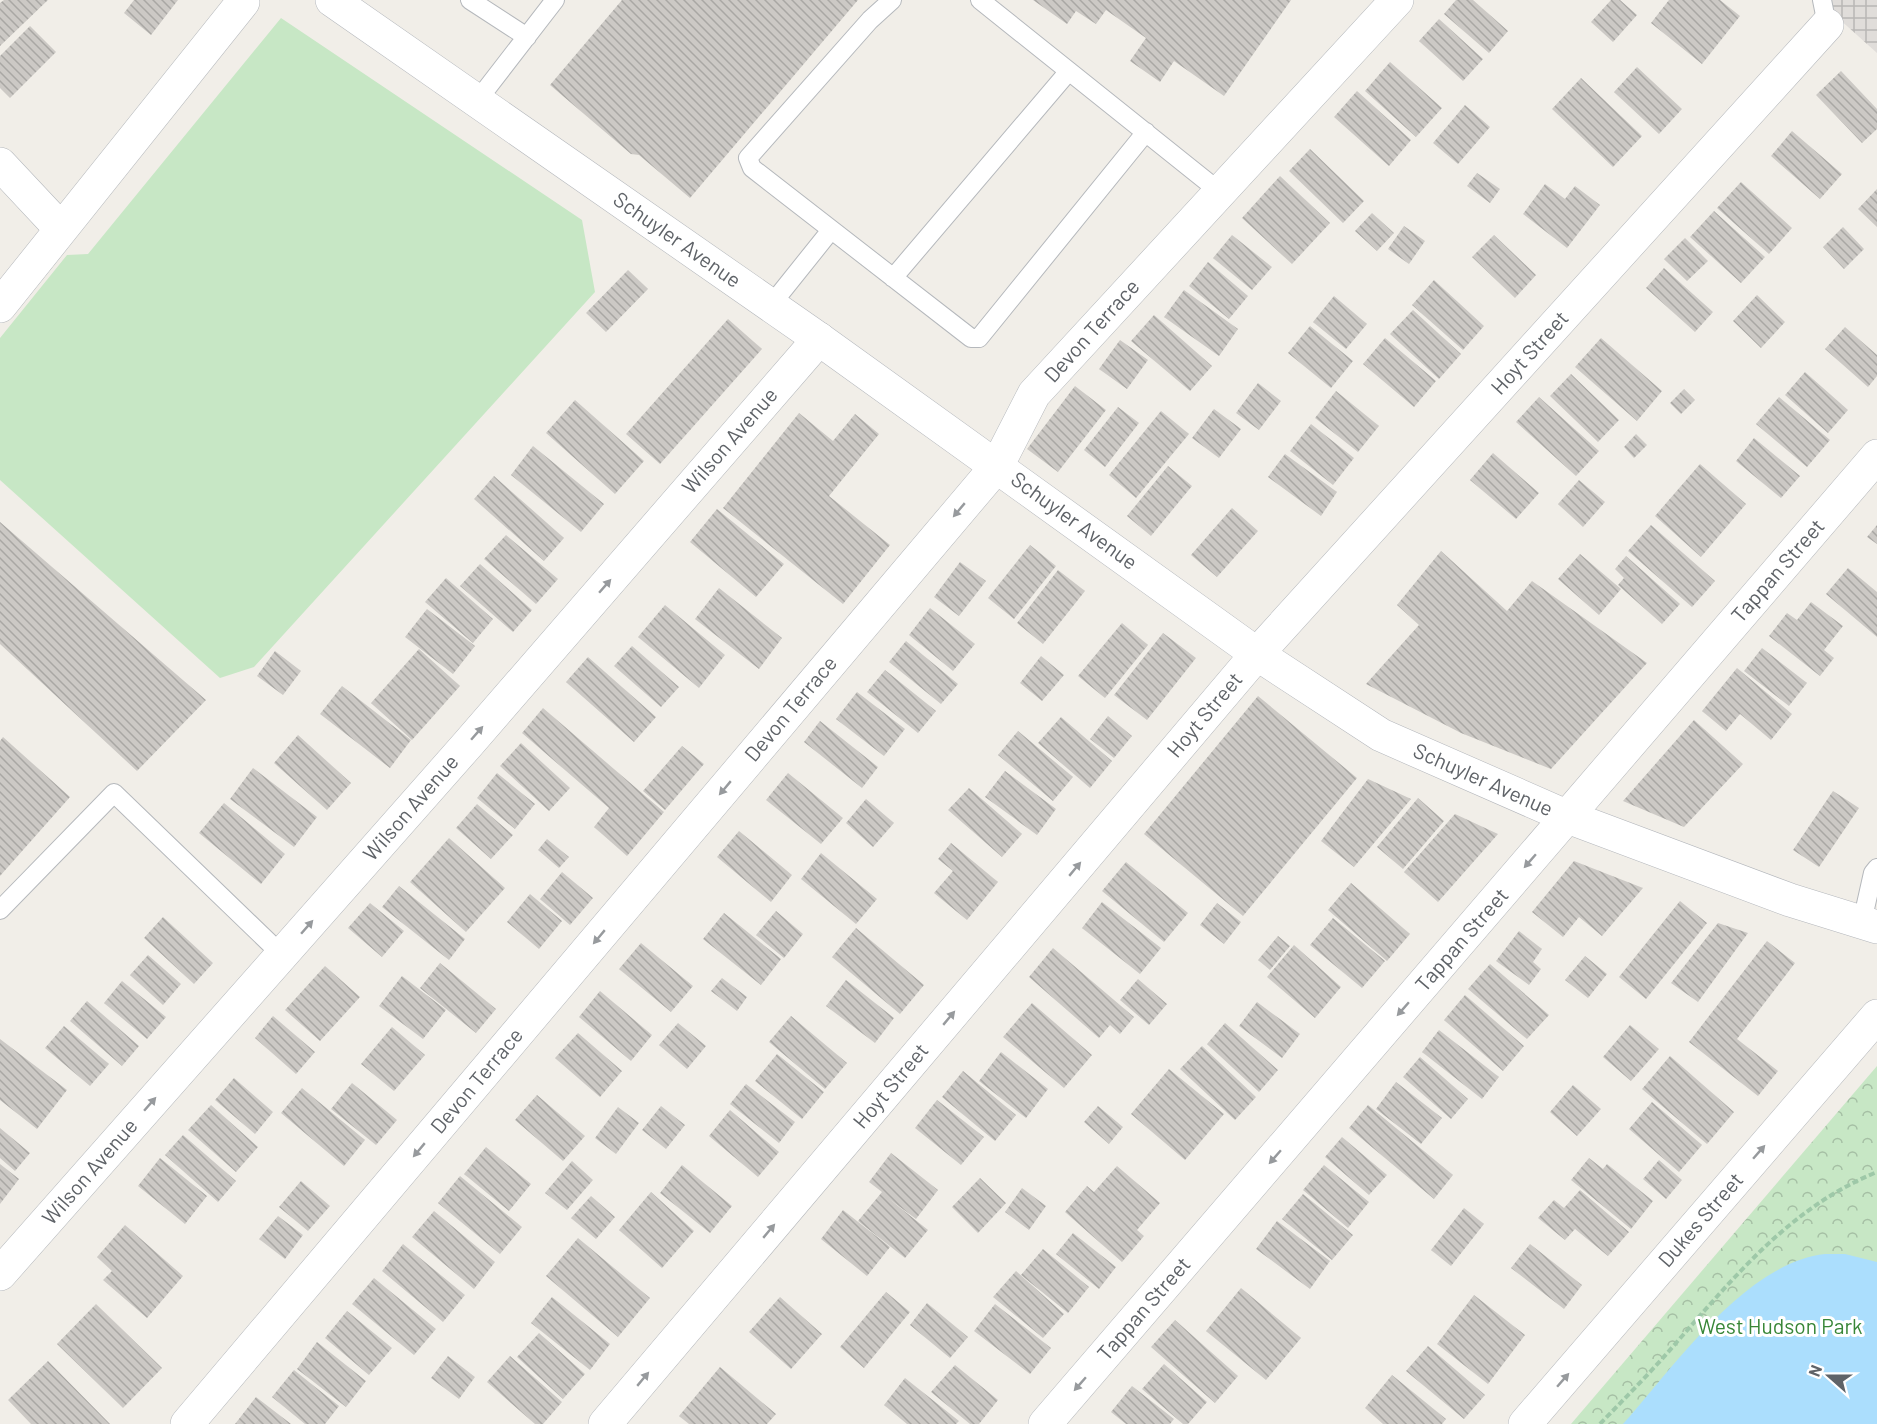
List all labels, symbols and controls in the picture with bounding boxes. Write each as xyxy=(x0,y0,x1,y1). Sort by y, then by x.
street label: Schuyler Avenue xyxy=(609,185,746,292)
street label: Devon Terrace xyxy=(1038,273,1144,387)
street label: Hoyt Street xyxy=(1485,305,1573,399)
street label: Wilson Avenue xyxy=(676,382,782,498)
street label: Schuyler Avenue xyxy=(1007,466,1143,574)
one-way arrow xyxy=(953,502,966,517)
street label: Tappan Street xyxy=(1725,513,1829,627)
one-way arrow xyxy=(598,579,611,594)
street label: Devon Terrace xyxy=(738,650,841,766)
street label: Hoyt Street xyxy=(1161,666,1247,762)
one-way arrow xyxy=(470,726,483,741)
street label: Schuyler Avenue xyxy=(1410,737,1557,821)
street label: Wilson Avenue xyxy=(357,749,463,865)
one-way arrow xyxy=(718,780,731,796)
one-way arrow xyxy=(1524,853,1537,868)
one-way arrow xyxy=(1068,862,1081,877)
street label: Tappan Street xyxy=(1409,882,1513,996)
one-way arrow xyxy=(300,920,313,935)
one-way arrow xyxy=(593,929,606,944)
one-way arrow xyxy=(1397,1001,1410,1016)
one-way arrow xyxy=(942,1011,955,1026)
street label: Devon Terrace xyxy=(424,1022,527,1138)
street label: Hoyt Street xyxy=(847,1037,933,1133)
one-way arrow xyxy=(143,1097,157,1112)
street label: Wilson Avenue xyxy=(36,1113,142,1229)
one-way arrow xyxy=(413,1142,426,1157)
one-way arrow xyxy=(1752,1145,1765,1160)
one-way arrow xyxy=(1269,1149,1282,1164)
street label: Dukes Street xyxy=(1652,1167,1748,1271)
one-way arrow xyxy=(762,1224,775,1239)
street label: Tappan Street xyxy=(1091,1251,1195,1365)
park label: West Hudson Park xyxy=(1697,1313,1863,1338)
north arrow xyxy=(1799,1346,1859,1406)
text: N xyxy=(1804,1362,1825,1379)
one-way arrow xyxy=(636,1372,649,1387)
one-way arrow xyxy=(1556,1373,1569,1388)
one-way arrow xyxy=(1073,1376,1086,1392)

